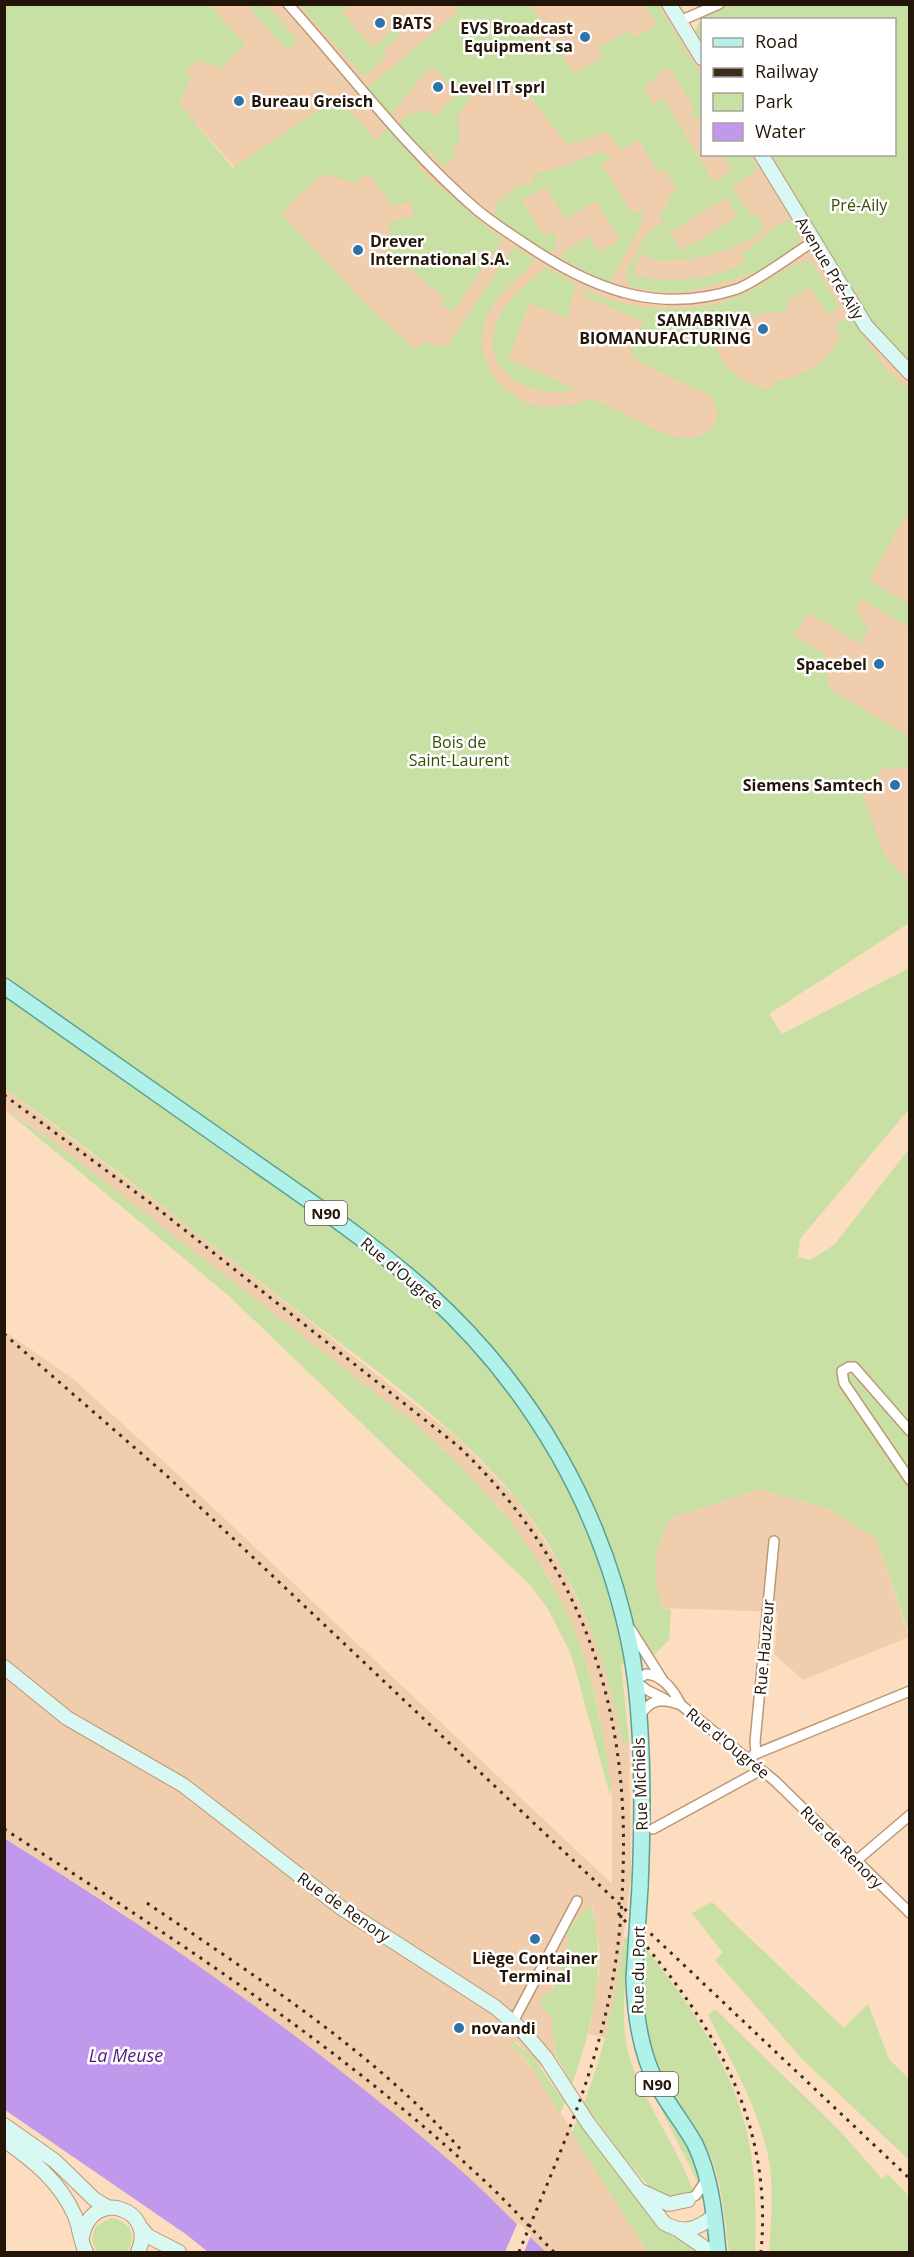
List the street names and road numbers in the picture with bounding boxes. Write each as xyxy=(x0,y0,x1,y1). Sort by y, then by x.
street label: Avenue Pré-Aily xyxy=(791,212,870,324)
road number: N90 xyxy=(305,1201,347,1225)
street label: Rue d'Ougrée xyxy=(356,1232,448,1314)
street label: Rue Hauzeur xyxy=(749,1598,779,1696)
street label: Rue d'Ougrée xyxy=(682,1702,774,1784)
street label: Rue Michiels xyxy=(627,1737,653,1831)
street label: Rue de Renory xyxy=(796,1801,889,1894)
street label: Rue de Renory xyxy=(293,1867,396,1948)
street label: Rue du Port xyxy=(626,1925,650,2014)
road number: N90 xyxy=(636,2072,678,2096)

